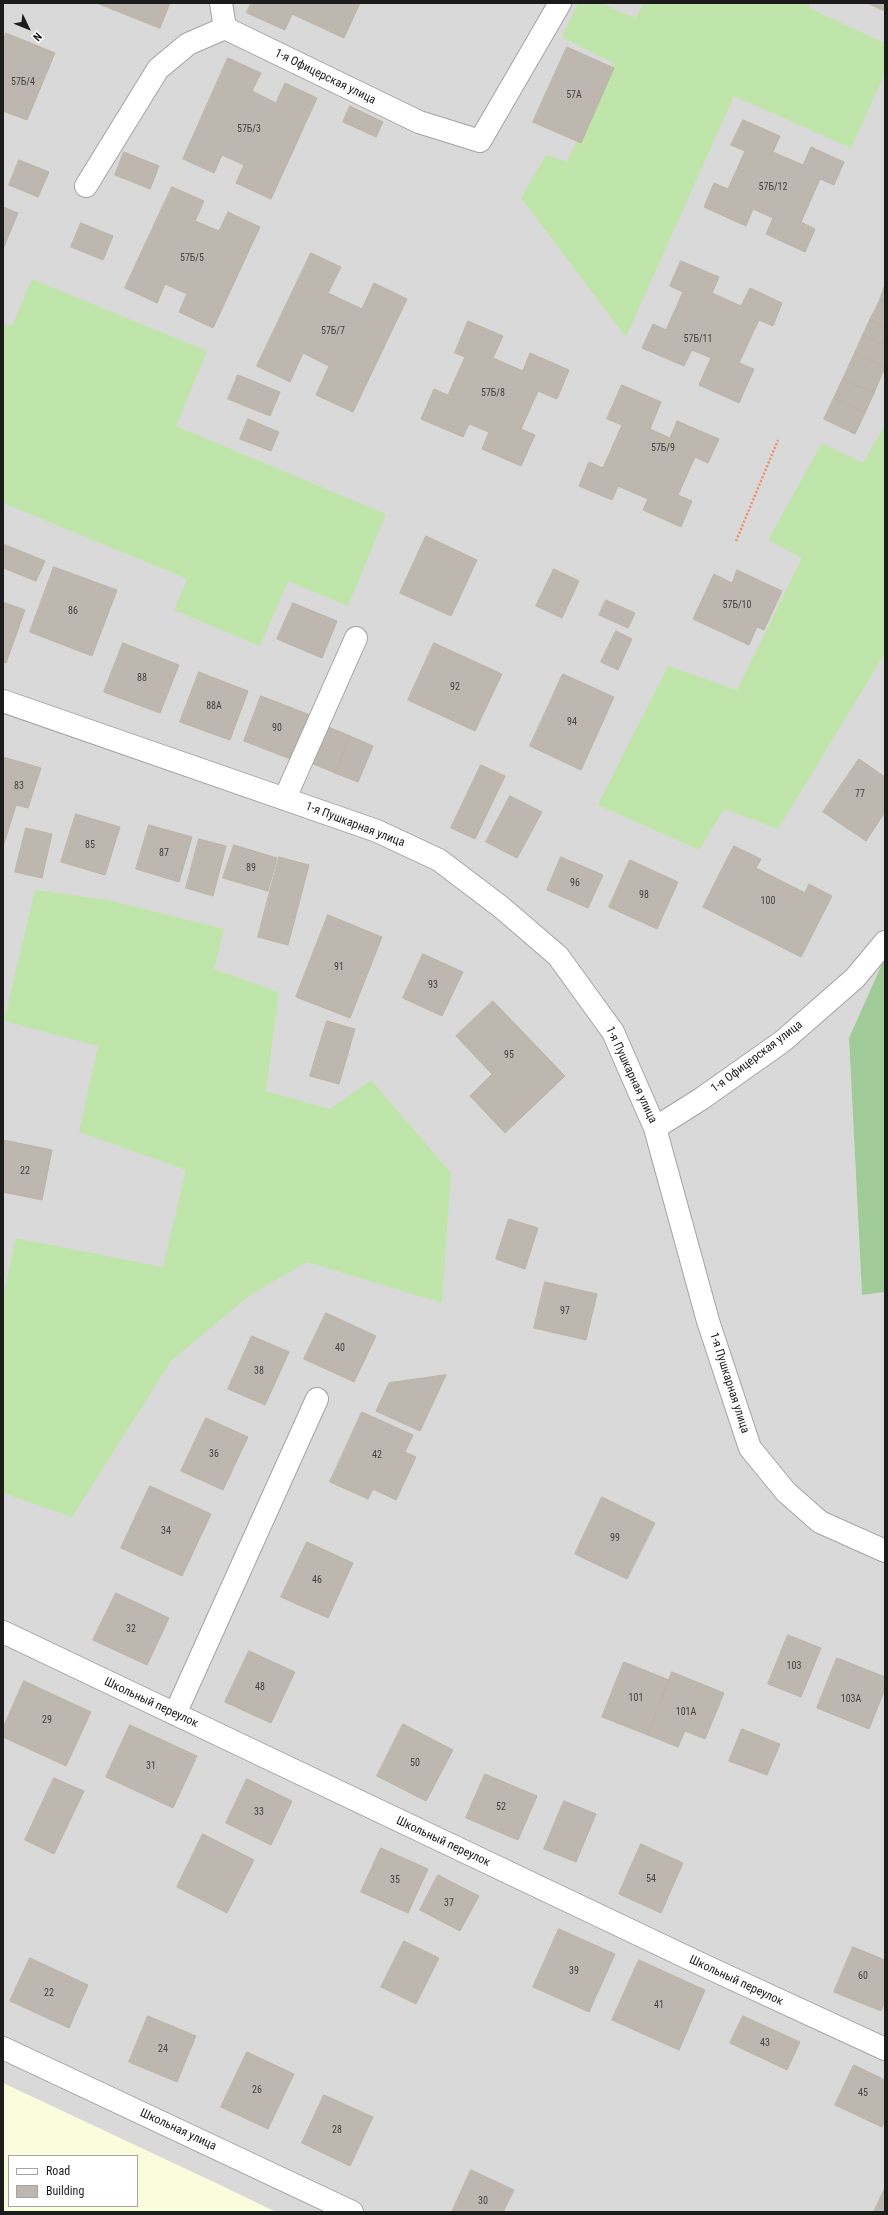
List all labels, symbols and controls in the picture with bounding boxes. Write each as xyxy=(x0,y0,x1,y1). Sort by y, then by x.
north arrow xyxy=(8,8,48,48)
text: N xyxy=(30,30,44,43)
street label: 1-я Офицерская улица xyxy=(272,46,378,108)
house number: 57Б/4 xyxy=(11,76,35,88)
house number: 57А xyxy=(566,89,582,101)
house number: 57Б/3 xyxy=(237,123,261,135)
house number: 57Б/12 xyxy=(759,181,787,193)
house number: 57Б/5 xyxy=(180,252,204,264)
house number: 57Б/7 xyxy=(321,325,345,337)
house number: 57Б/11 xyxy=(684,333,712,345)
house number: 57Б/8 xyxy=(481,387,505,399)
house number: 57Б/9 xyxy=(651,442,675,454)
house number: 57Б/10 xyxy=(723,599,751,611)
house number: 86 xyxy=(68,605,78,617)
house number: 88 xyxy=(137,672,147,684)
house number: 92 xyxy=(450,681,460,693)
house number: 88А xyxy=(206,700,222,712)
house number: 94 xyxy=(567,716,577,728)
house number: 90 xyxy=(272,722,282,734)
house number: 83 xyxy=(14,780,24,792)
house number: 77 xyxy=(855,788,865,800)
street label: 1-я Пушкарная улица xyxy=(303,799,407,851)
house number: 85 xyxy=(85,839,95,851)
house number: 87 xyxy=(159,847,169,859)
house number: 89 xyxy=(246,862,256,874)
house number: 96 xyxy=(570,877,580,889)
house number: 98 xyxy=(639,889,649,901)
house number: 100 xyxy=(761,895,775,907)
house number: 91 xyxy=(334,961,344,973)
house number: 93 xyxy=(428,979,438,991)
street label: 1-я Офицерская улица xyxy=(708,1018,806,1096)
street label: 1-я Пушкарная улица xyxy=(602,1024,660,1126)
house number: 95 xyxy=(504,1049,514,1061)
house number: 22 xyxy=(20,1165,30,1177)
house number: 97 xyxy=(560,1305,570,1317)
street label: 1-я Пушкарная улица xyxy=(706,1331,752,1435)
house number: 40 xyxy=(335,1342,345,1354)
house number: 38 xyxy=(254,1365,264,1377)
house number: 36 xyxy=(209,1448,219,1460)
house number: 42 xyxy=(372,1449,382,1461)
house number: 34 xyxy=(161,1525,171,1537)
house number: 99 xyxy=(610,1532,620,1544)
house number: 46 xyxy=(312,1574,322,1586)
house number: 32 xyxy=(126,1623,136,1635)
house number: 103 xyxy=(787,1660,801,1672)
street label: Школьный переулок xyxy=(102,1675,200,1731)
house number: 48 xyxy=(255,1681,265,1693)
house number: 101 xyxy=(629,1692,643,1704)
house number: 103А xyxy=(841,1693,861,1705)
house number: 101А xyxy=(676,1706,696,1718)
house number: 29 xyxy=(42,1714,52,1726)
house number: 50 xyxy=(410,1757,420,1769)
house number: 31 xyxy=(146,1760,156,1772)
house number: 52 xyxy=(496,1801,506,1813)
house number: 33 xyxy=(254,1806,264,1818)
street label: Школьный переулок xyxy=(394,1814,492,1870)
house number: 54 xyxy=(646,1873,656,1885)
house number: 35 xyxy=(390,1874,400,1886)
house number: 37 xyxy=(444,1897,454,1909)
street label: Школьный переулок xyxy=(687,1953,785,2009)
house number: 39 xyxy=(569,1965,579,1977)
house number: 60 xyxy=(858,1970,868,1982)
house number: 22 xyxy=(44,1987,54,1999)
house number: 41 xyxy=(654,1999,664,2011)
house number: 43 xyxy=(760,2037,770,2049)
house number: 24 xyxy=(158,2043,168,2055)
house number: 26 xyxy=(252,2084,262,2096)
house number: 45 xyxy=(858,2087,868,2099)
street label: Школьная улица xyxy=(138,2106,218,2154)
house number: 28 xyxy=(332,2124,342,2136)
legend xyxy=(8,2155,138,2207)
text: Road xyxy=(46,2164,70,2178)
text: Building xyxy=(46,2184,84,2198)
house number: 30 xyxy=(478,2195,488,2207)

